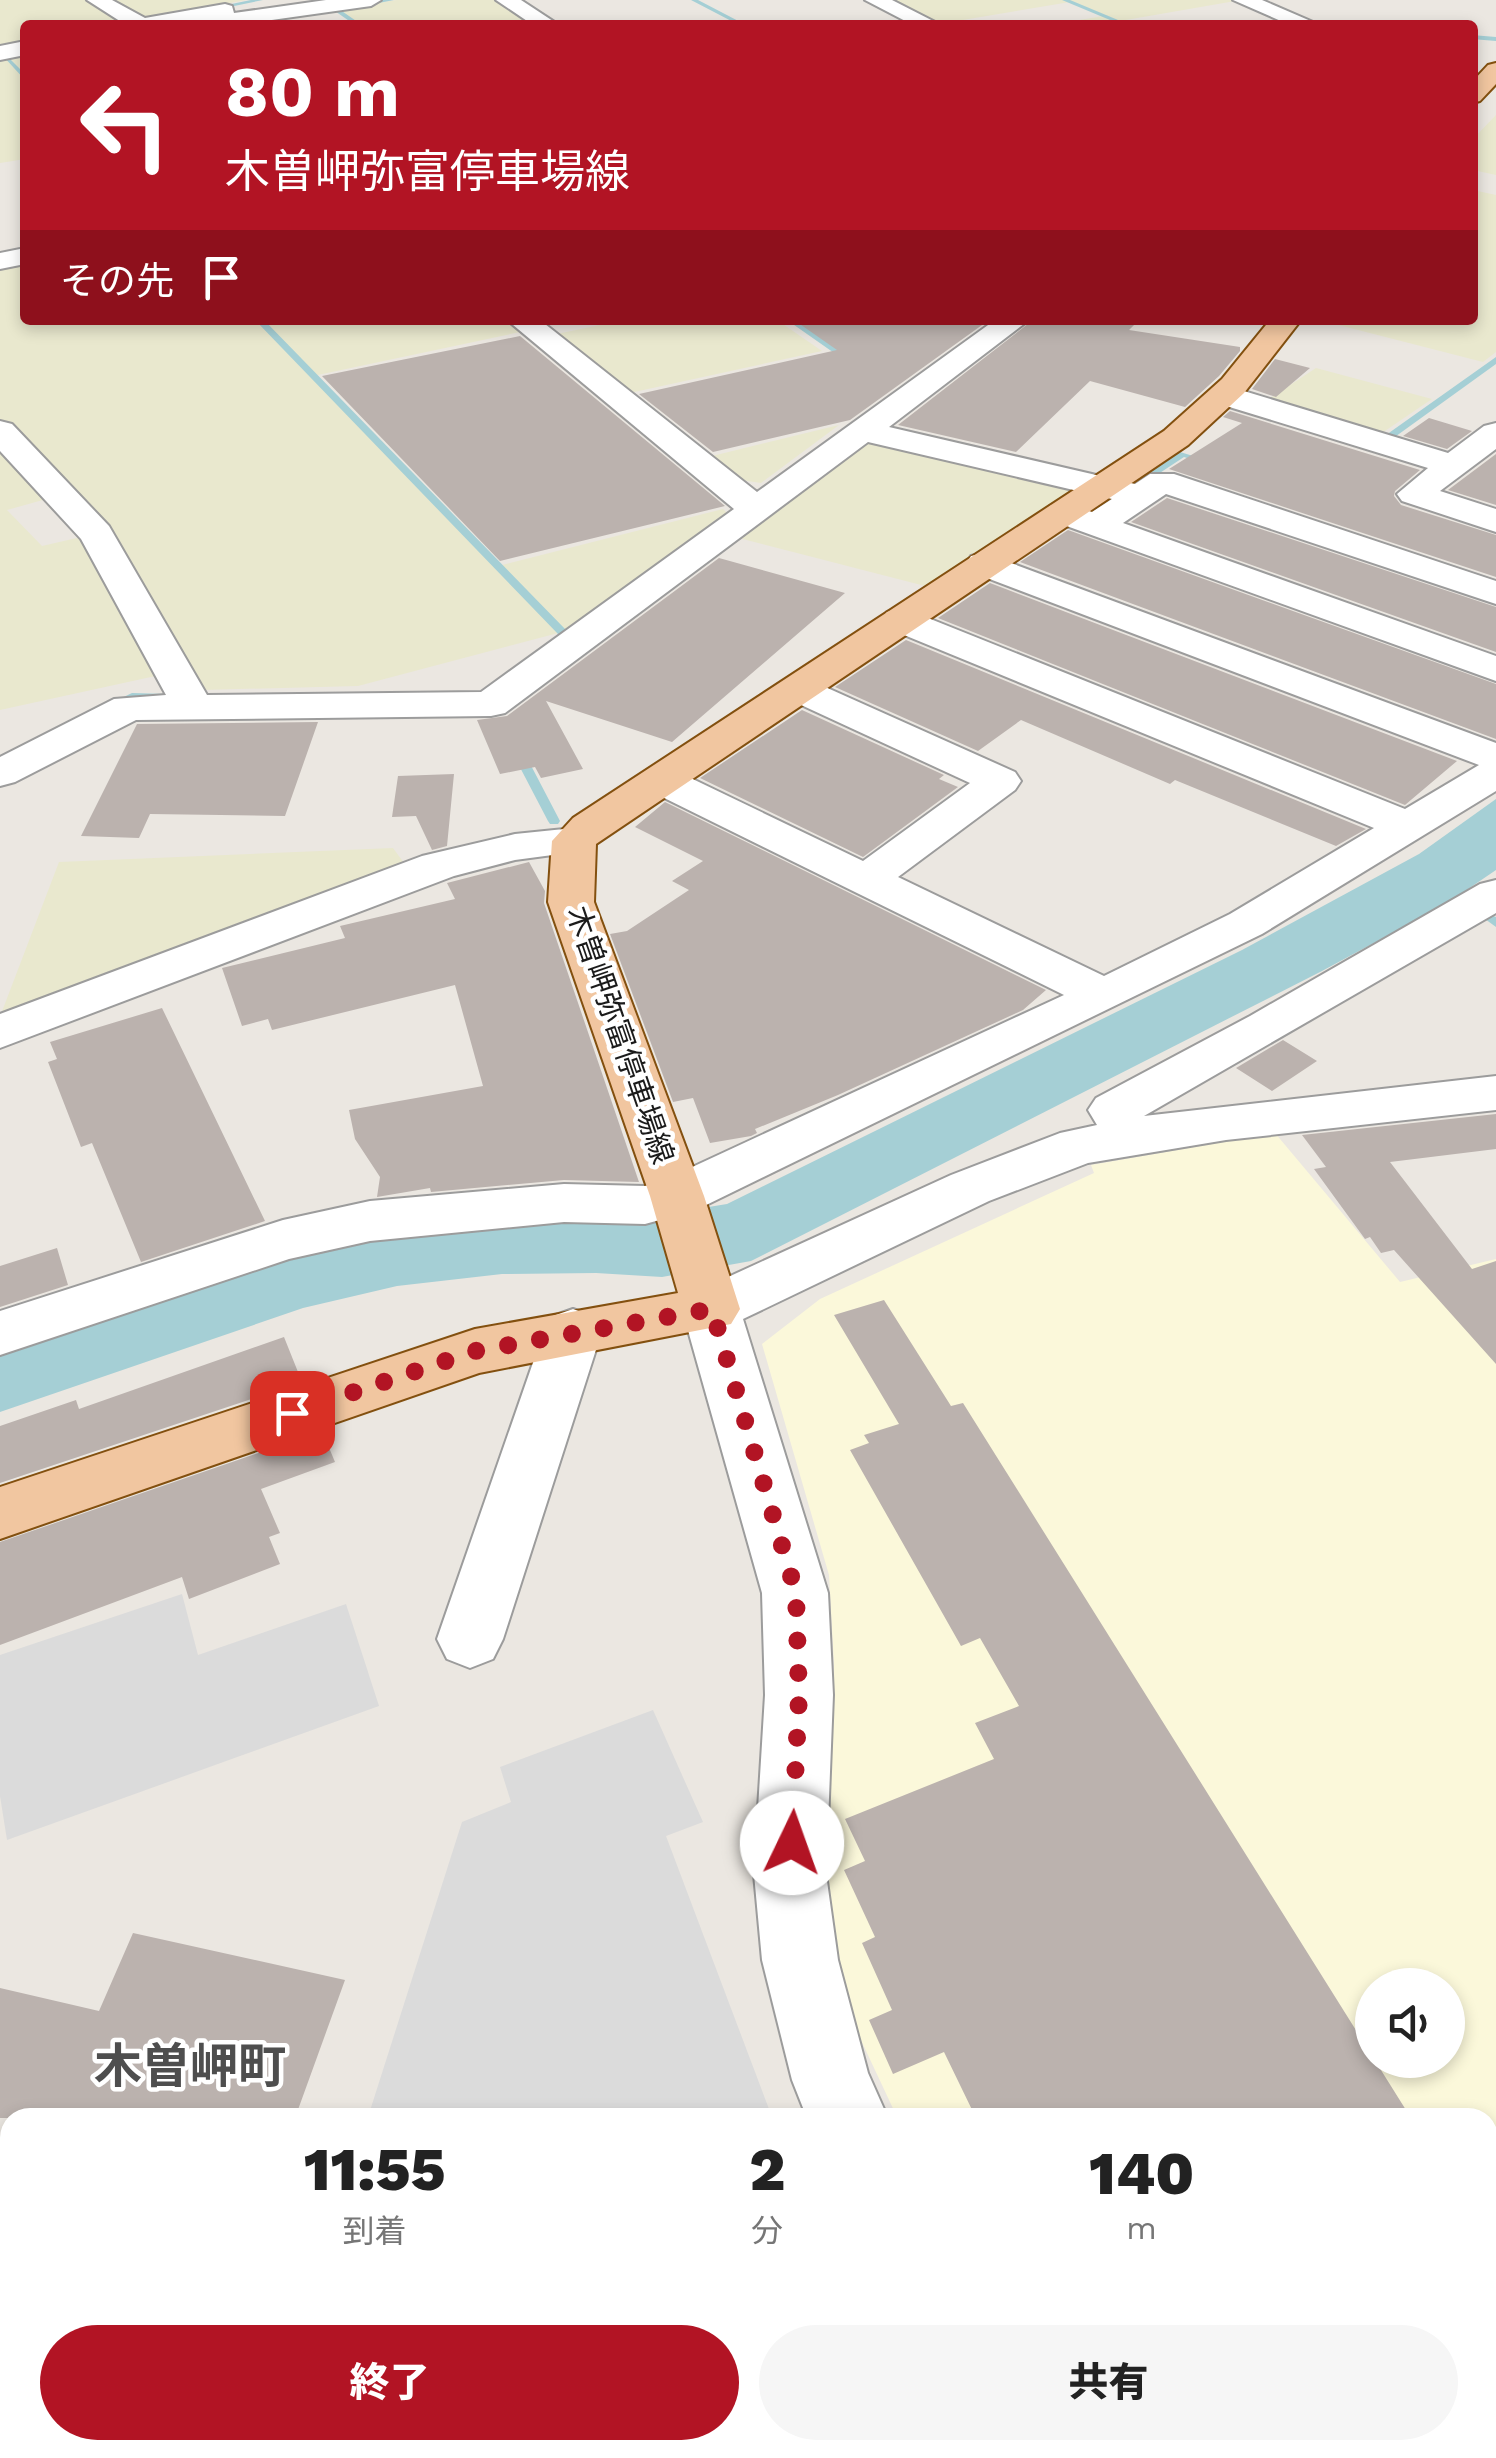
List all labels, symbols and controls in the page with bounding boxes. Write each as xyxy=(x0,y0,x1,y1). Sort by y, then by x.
text: 80 m xyxy=(225,51,400,133)
icon: left xyxy=(60,60,190,190)
text: 木曽岬弥富停車場線 xyxy=(225,145,630,198)
icon: arrive xyxy=(194,250,249,305)
text: その先 xyxy=(60,259,174,303)
street label: 木曽岬弥富停車場線 xyxy=(560,901,681,1168)
pin xyxy=(250,1371,335,1456)
icon: arrive xyxy=(265,1386,320,1441)
position arrow xyxy=(740,1791,844,1895)
map controls xyxy=(1355,1968,1465,2078)
button: sound xyxy=(1355,1968,1465,2078)
district label: 木曽岬町 xyxy=(94,2038,286,2095)
text: 11:55 xyxy=(304,2134,445,2205)
text: 2 xyxy=(749,2134,785,2205)
text: 140 xyxy=(1089,2138,1194,2209)
text: m xyxy=(1126,2209,1157,2247)
text: 到着 xyxy=(343,2212,407,2250)
text: 分 xyxy=(751,2212,783,2250)
button: 終了 xyxy=(40,2325,739,2440)
button: 共有 xyxy=(759,2325,1458,2440)

